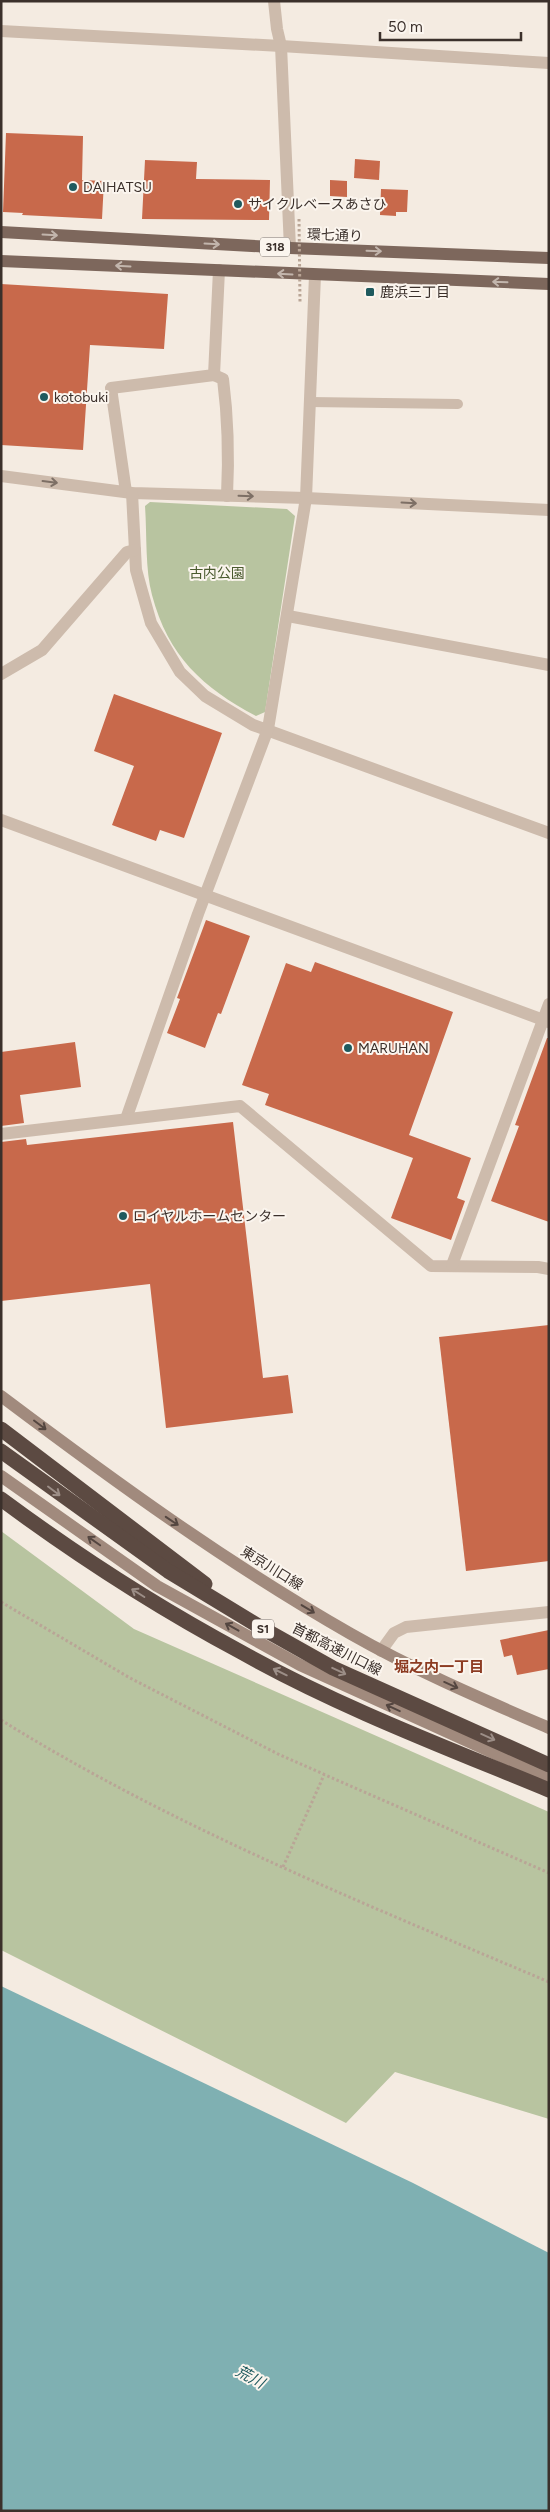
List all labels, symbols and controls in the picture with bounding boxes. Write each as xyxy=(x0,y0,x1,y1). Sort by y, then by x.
scale bar xyxy=(380,10,521,42)
text: 50 m xyxy=(388,18,423,36)
place label: DAIHATSU xyxy=(83,179,152,196)
marker: DAIHATSU xyxy=(67,181,79,193)
place label: サイクルベースあさひ xyxy=(248,196,387,213)
marker: サイクルベースあさひ xyxy=(232,198,244,210)
street label: 環七通り xyxy=(307,226,363,245)
one-way arrow xyxy=(42,230,58,239)
road number: 318 xyxy=(260,238,290,256)
one-way arrow xyxy=(204,239,220,248)
one-way arrow xyxy=(366,247,382,256)
one-way arrow xyxy=(115,261,132,271)
one-way arrow xyxy=(277,269,293,278)
one-way arrow xyxy=(492,278,508,287)
place label: 鹿浜三丁目 xyxy=(380,284,450,301)
marker: 鹿浜三丁目 xyxy=(364,286,376,298)
place label: kotobuki xyxy=(54,389,108,406)
marker: kotobuki xyxy=(38,391,50,403)
one-way arrow xyxy=(41,477,57,487)
one-way arrow xyxy=(238,491,254,501)
one-way arrow xyxy=(400,498,416,508)
park label: 古内公園 xyxy=(189,565,245,582)
place label: MARUHAN xyxy=(358,1040,429,1057)
marker: MARUHAN xyxy=(342,1042,354,1054)
place label: ロイヤルホームセンター xyxy=(133,1208,286,1225)
marker: ロイヤルホームセンター xyxy=(117,1210,129,1222)
one-way arrow xyxy=(33,1420,46,1431)
one-way arrow xyxy=(47,1485,60,1496)
one-way arrow xyxy=(164,1516,178,1526)
one-way arrow xyxy=(87,1536,101,1546)
street label: 東京川口線 xyxy=(238,1543,306,1594)
one-way arrow xyxy=(131,1587,145,1598)
one-way arrow xyxy=(301,1604,315,1614)
road number: S1 xyxy=(252,1620,274,1638)
street label: 首都高速川口線 xyxy=(289,1620,384,1679)
one-way arrow xyxy=(225,1622,240,1632)
district label: 堀之内一丁目 xyxy=(394,1658,484,1676)
one-way arrow xyxy=(331,1666,346,1676)
one-way arrow xyxy=(273,1667,288,1676)
one-way arrow xyxy=(443,1681,458,1691)
one-way arrow xyxy=(386,1703,401,1712)
one-way arrow xyxy=(480,1733,495,1743)
water label: 荒川 xyxy=(233,2362,269,2393)

